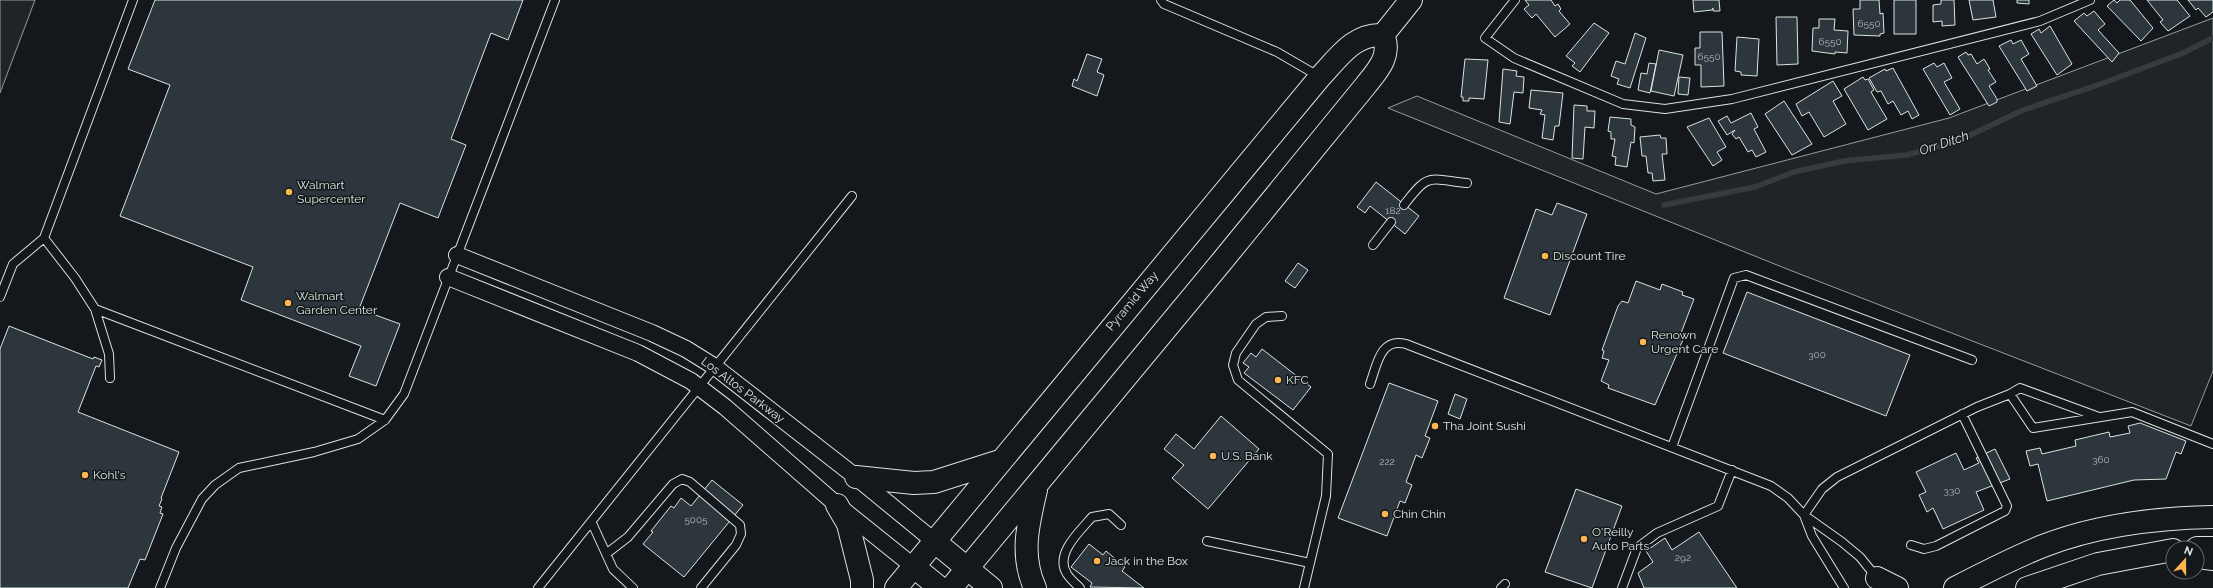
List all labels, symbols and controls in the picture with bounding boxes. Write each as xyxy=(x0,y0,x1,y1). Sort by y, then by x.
house number: 6550 xyxy=(1857,18,1881,29)
house number: 6550 xyxy=(1818,36,1842,47)
house number: 6550 xyxy=(1697,51,1721,62)
water label: Orr Ditch xyxy=(1917,128,1971,158)
place label: Walmart Supercenter xyxy=(297,178,366,206)
marker: Walmart Supercenter xyxy=(284,187,294,197)
house number: 182 xyxy=(1385,205,1401,216)
place label: Discount Tire xyxy=(1553,249,1625,263)
marker: Discount Tire xyxy=(1540,251,1550,261)
street label: Pyramid Way xyxy=(1103,268,1161,334)
place label: Walmart Garden Center xyxy=(296,289,378,317)
marker: Walmart Garden Center xyxy=(283,298,293,308)
place label: Renown Urgent Care xyxy=(1651,328,1718,356)
marker: Renown Urgent Care xyxy=(1638,337,1648,347)
house number: 300 xyxy=(1808,349,1826,360)
street label: Los Altos Parkway xyxy=(699,354,788,426)
place label: KFC xyxy=(1286,373,1309,387)
marker: KFC xyxy=(1273,375,1283,385)
place label: Tha Joint Sushi xyxy=(1443,419,1526,433)
marker: Tha Joint Sushi xyxy=(1430,421,1440,431)
place label: U.S. Bank xyxy=(1221,449,1273,463)
marker: U.S. Bank xyxy=(1208,451,1218,461)
house number: 360 xyxy=(2092,454,2110,465)
house number: 222 xyxy=(1379,456,1395,467)
place label: Kohl's xyxy=(93,468,126,482)
marker: Kohl's xyxy=(80,470,90,480)
house number: 330 xyxy=(1944,485,1960,496)
place label: Chin Chin xyxy=(1393,507,1446,521)
marker: Chin Chin xyxy=(1380,509,1390,519)
house number: 5005 xyxy=(684,514,708,525)
place label: O'Reilly Auto Parts xyxy=(1592,525,1649,553)
marker: O'Reilly Auto Parts xyxy=(1579,534,1589,544)
north arrow xyxy=(2165,540,2205,580)
text: N xyxy=(2182,544,2195,559)
house number: 292 xyxy=(1675,552,1691,563)
place label: Jack in the Box xyxy=(1105,554,1188,568)
marker: Jack in the Box xyxy=(1092,556,1102,566)

